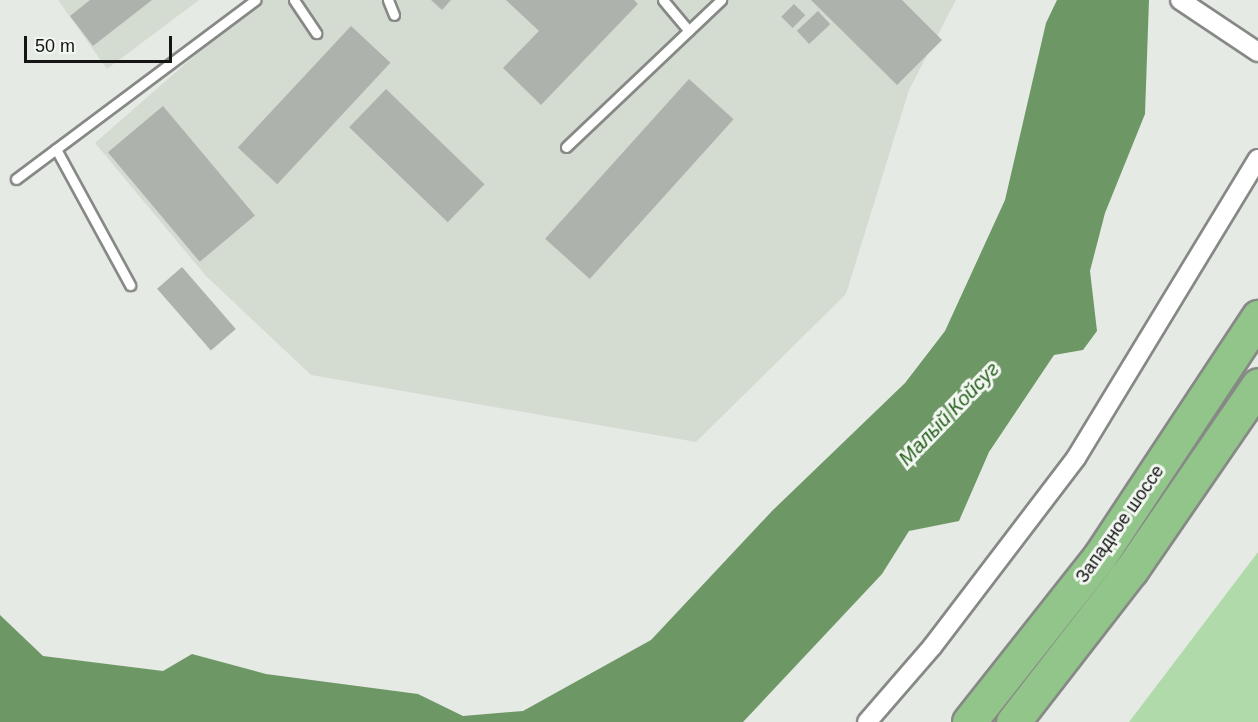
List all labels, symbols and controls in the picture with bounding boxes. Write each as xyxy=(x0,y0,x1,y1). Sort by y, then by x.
scale bar xyxy=(27,24,176,62)
text: 50 m xyxy=(35,36,75,56)
water label: Малый Койсуг xyxy=(894,357,1004,471)
street label: Западное шоссе xyxy=(1071,461,1169,587)

